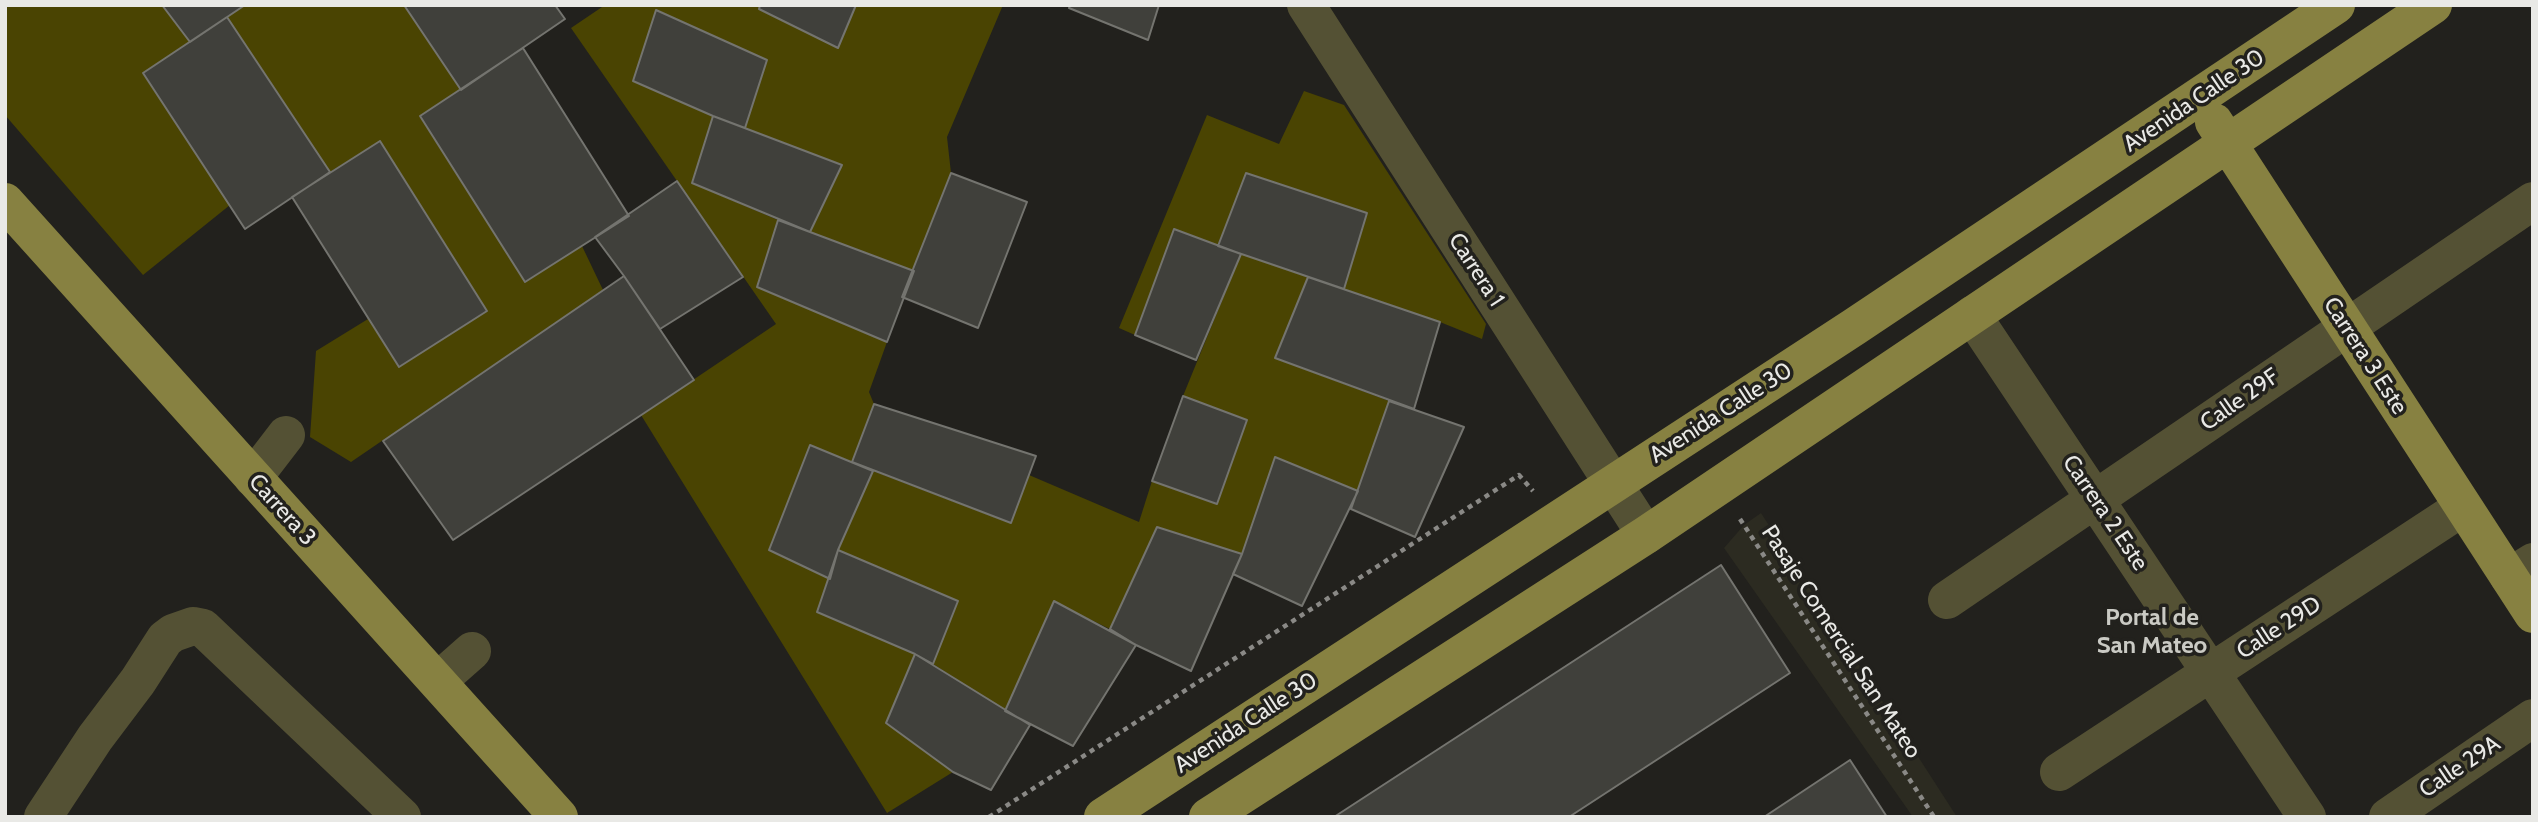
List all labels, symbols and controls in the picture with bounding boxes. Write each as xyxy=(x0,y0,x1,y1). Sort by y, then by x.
street label: Avenida Calle 30 xyxy=(2118,44,2270,158)
street label: Carrera 1 xyxy=(1442,228,1510,312)
street label: Carrera 3 Este xyxy=(2317,292,2413,420)
street label: Avenida Calle 30 xyxy=(1645,357,1797,469)
street label: Calle 29F xyxy=(2195,363,2285,437)
street label: Carrera 2 Este xyxy=(2056,450,2154,576)
street label: Carrera 3 xyxy=(243,468,321,552)
street label: Pasaje Comercial San Mateo xyxy=(1755,520,1927,764)
street label: Calle 29D xyxy=(2232,591,2326,665)
district label: Portal de San Mateo xyxy=(2097,604,2207,660)
street label: Avenida Calle 30 xyxy=(1170,667,1322,779)
street label: Calle 29A xyxy=(2414,730,2506,804)

